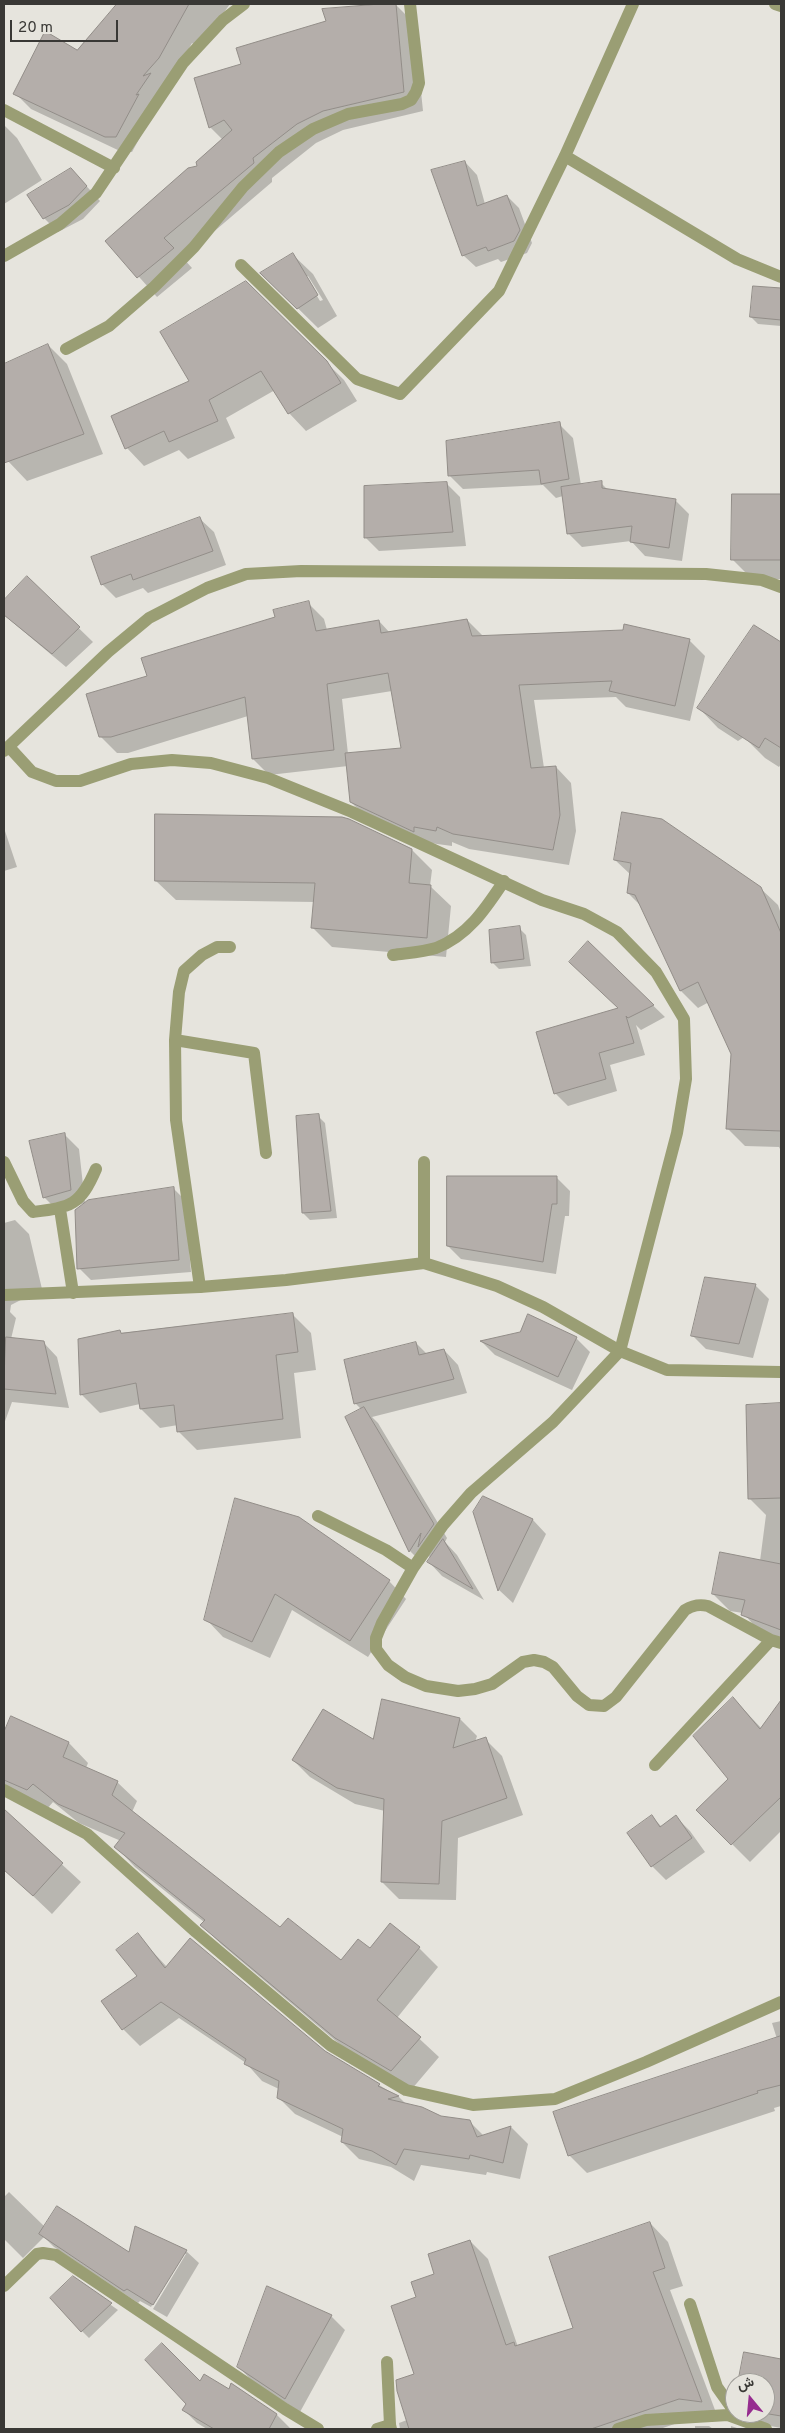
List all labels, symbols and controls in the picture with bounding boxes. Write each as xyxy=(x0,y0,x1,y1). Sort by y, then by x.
scale bar xyxy=(12,10,120,42)
text: 20 m xyxy=(18,19,53,38)
north arrow xyxy=(725,2373,775,2423)
text: ش xyxy=(735,2374,756,2395)

